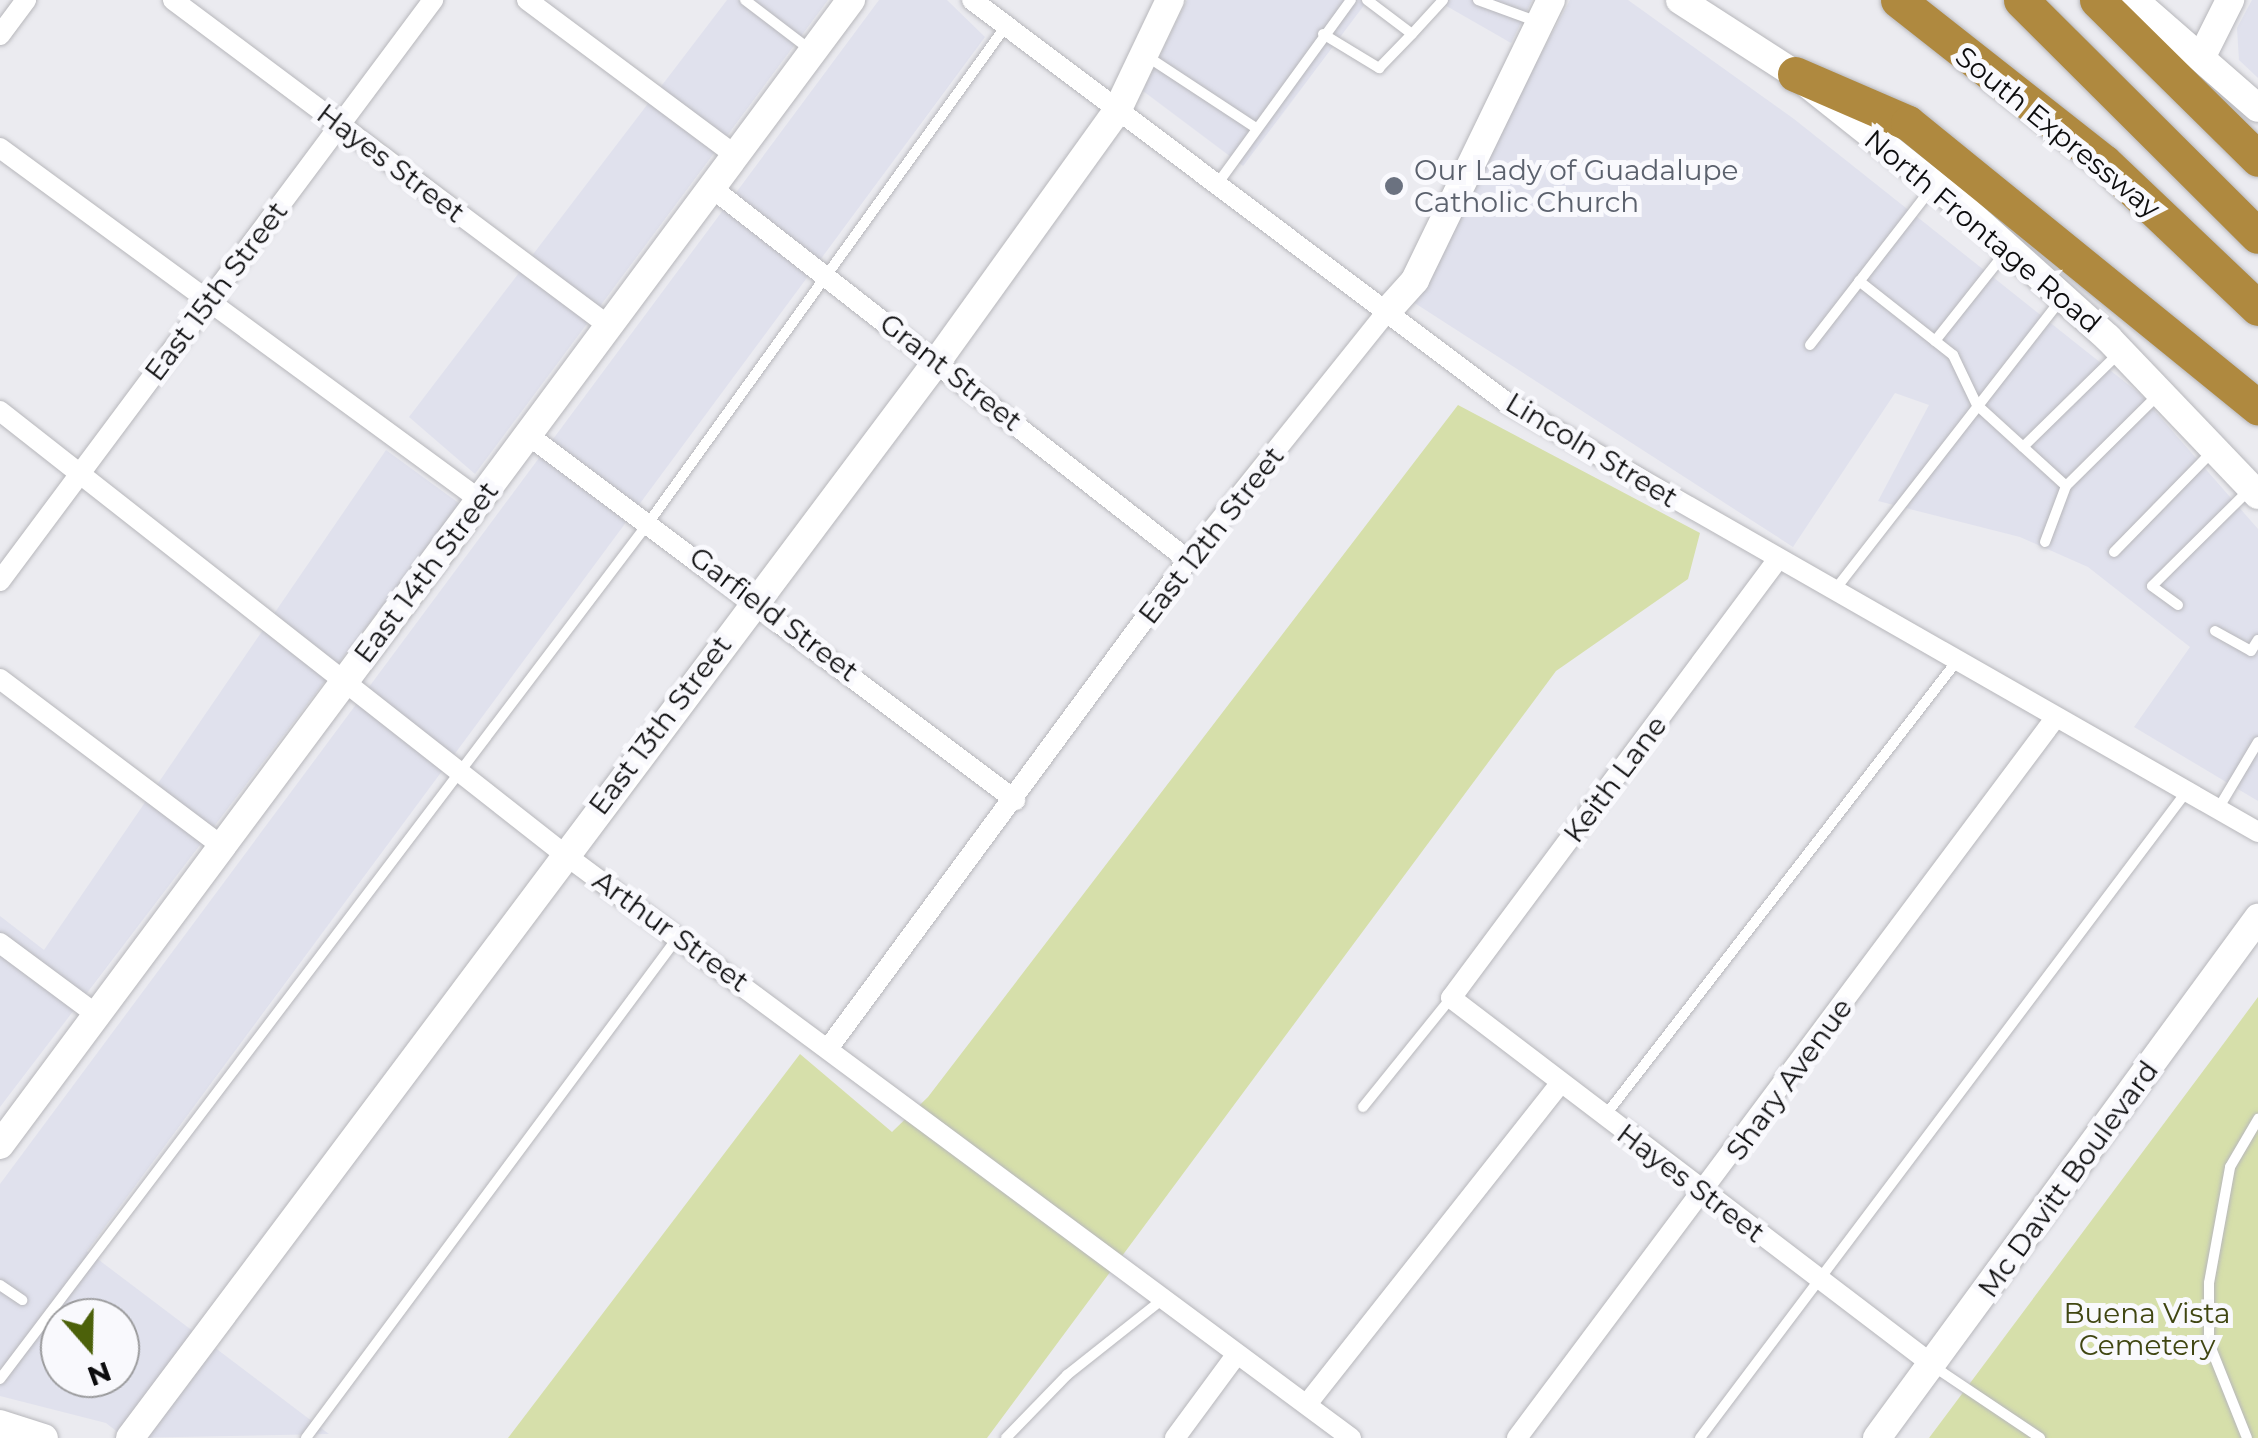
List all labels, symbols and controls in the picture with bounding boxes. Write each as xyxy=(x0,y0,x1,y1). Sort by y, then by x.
street label: South Expressway xyxy=(1949,39,2167,225)
street label: Hayes Street xyxy=(311,97,471,229)
street label: North Frontage Road xyxy=(1858,122,2108,340)
place label: Our Lady of Guadalupe Catholic Church xyxy=(1414,153,1738,219)
marker: Our Lady of Guadalupe Catholic Church xyxy=(1383,175,1405,197)
street label: East 15th Street xyxy=(138,195,294,387)
street label: Grant Street xyxy=(873,306,1029,438)
street label: Lincoln Street xyxy=(1500,386,1684,514)
street label: East 12th Street xyxy=(1131,440,1291,630)
street label: East 14th Street xyxy=(347,475,505,669)
street label: Garfield Street xyxy=(683,540,865,688)
street label: East 13th Street xyxy=(582,629,738,821)
street label: Keith Lane xyxy=(1556,709,1674,849)
street label: Arthur Street xyxy=(587,863,755,999)
street label: Shary Avenue xyxy=(1719,992,1859,1166)
street label: Mc Davitt Boulevard xyxy=(1971,1054,2165,1304)
street label: Hayes Street xyxy=(1611,1117,1771,1249)
park label: Buena Vista Cemetery xyxy=(2063,1296,2231,1362)
north arrow xyxy=(40,1298,140,1398)
text: N xyxy=(83,1354,116,1394)

